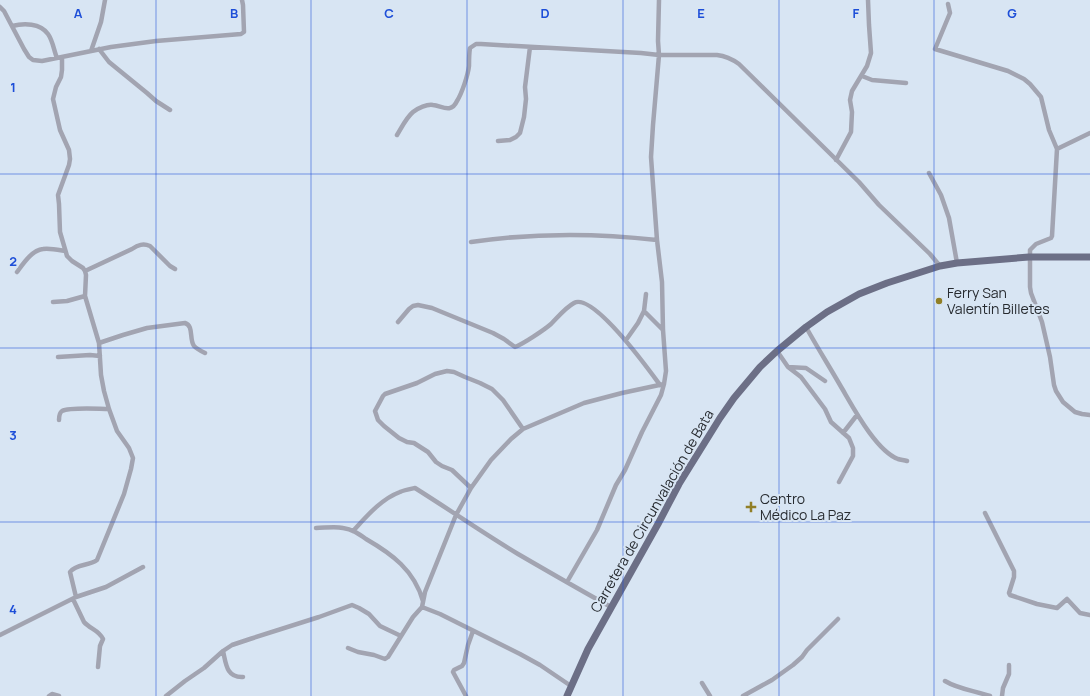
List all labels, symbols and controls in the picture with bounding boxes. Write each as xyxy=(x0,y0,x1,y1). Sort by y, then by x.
text: A xyxy=(74,4,83,22)
text: B xyxy=(230,4,238,22)
text: C xyxy=(384,4,394,22)
text: D xyxy=(540,4,550,22)
text: E xyxy=(697,4,705,22)
text: F xyxy=(853,4,860,22)
text: G xyxy=(1007,4,1017,22)
text: 1 xyxy=(10,78,16,96)
text: 2 xyxy=(9,252,17,270)
place label: Ferry San Valentín Billetes xyxy=(947,283,1050,318)
marker: Ferry San Valentín Billetes xyxy=(934,296,944,306)
street label: Carretera de Circunvalación de Bata xyxy=(585,406,718,616)
text: 3 xyxy=(9,426,17,444)
place label: Centro Médico La Paz xyxy=(760,489,851,524)
marker: Centro Médico La Paz xyxy=(745,501,757,513)
text: 4 xyxy=(9,600,17,618)

